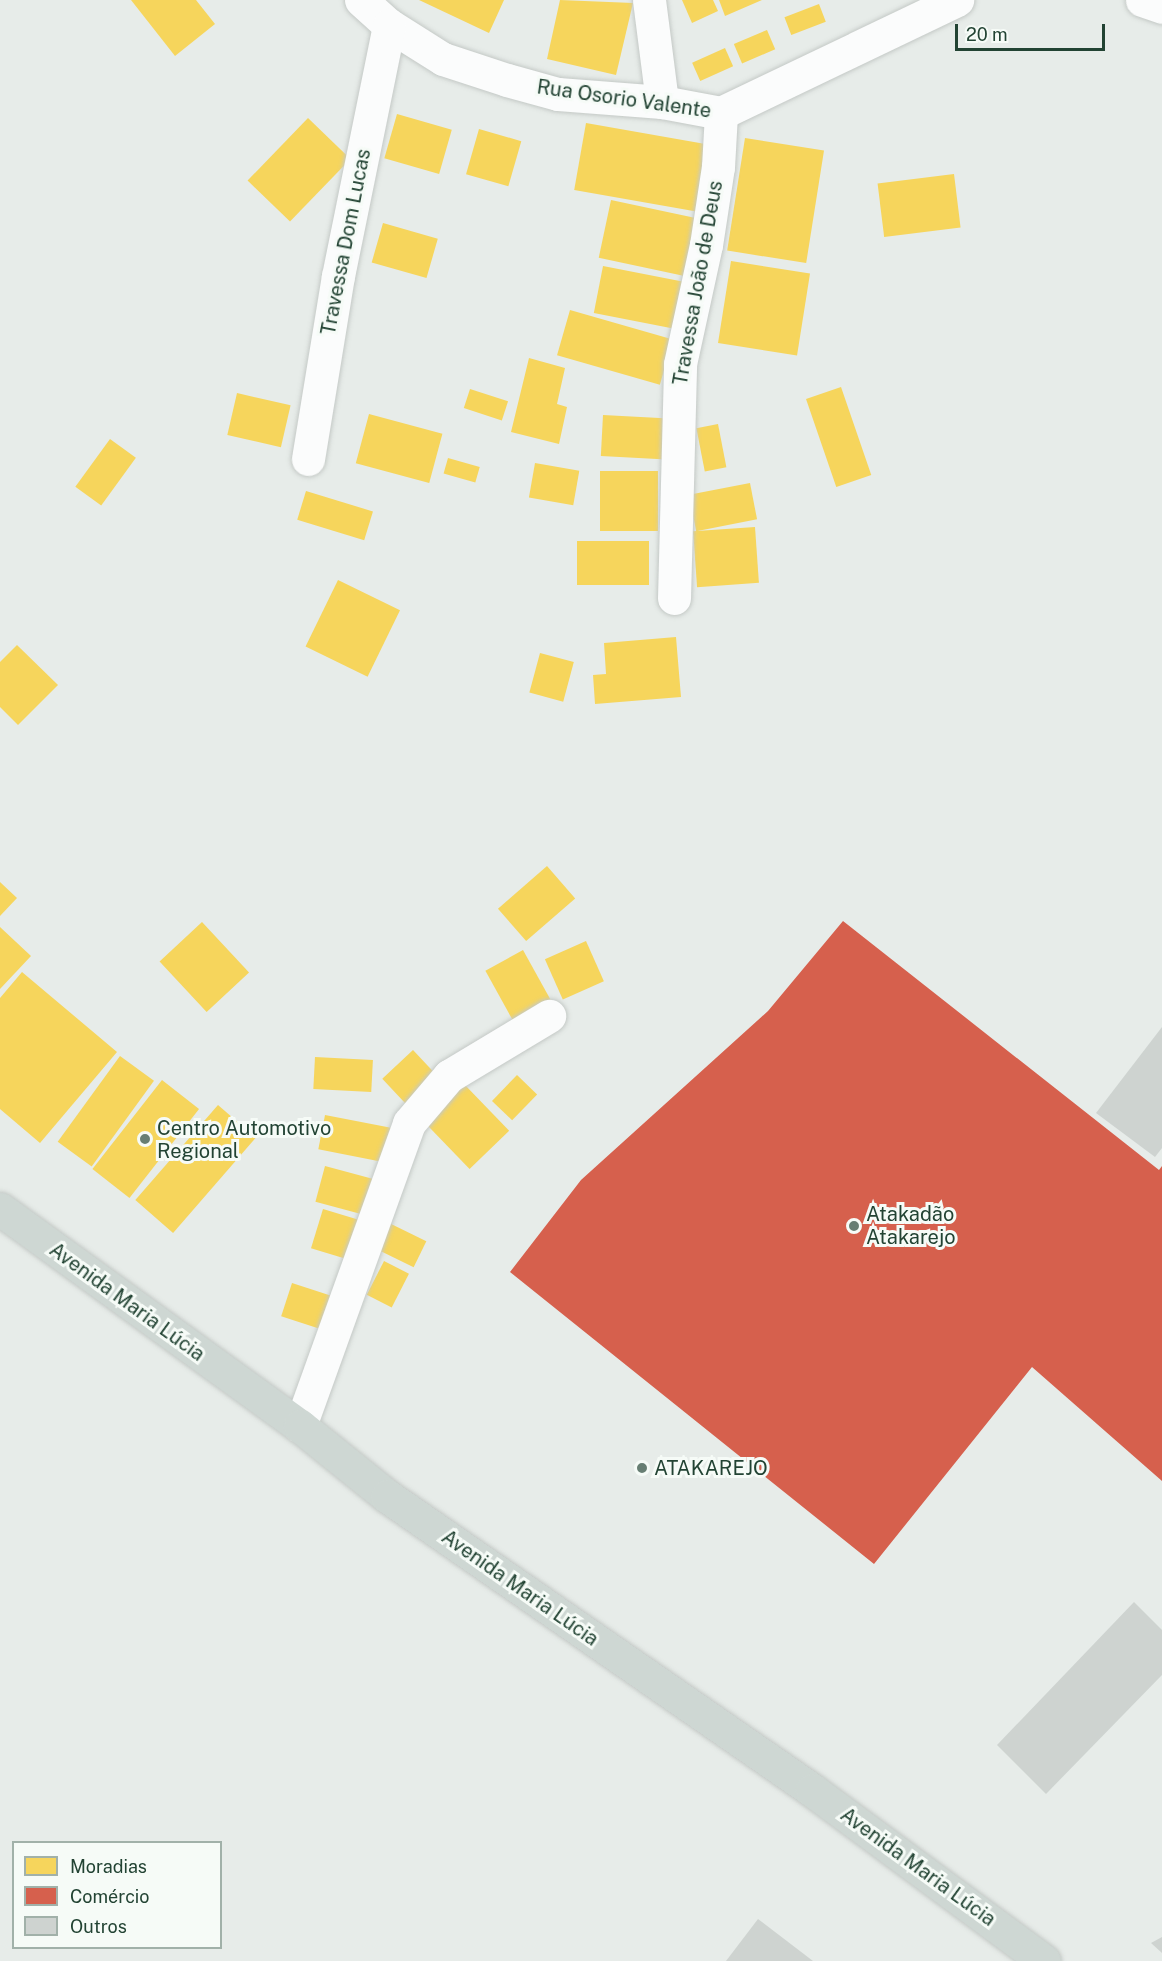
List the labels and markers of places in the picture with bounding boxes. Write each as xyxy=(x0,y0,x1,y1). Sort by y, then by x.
place label: Centro Automotivo Regional xyxy=(157,1116,331,1163)
marker: Centro Automotivo Regional xyxy=(138,1132,152,1146)
place label: Atakadão Atakarejo xyxy=(866,1202,955,1249)
marker: Atakadão Atakarejo xyxy=(847,1219,861,1233)
place label: ATAKAREJO xyxy=(654,1456,768,1480)
marker: ATAKAREJO xyxy=(635,1461,649,1475)

